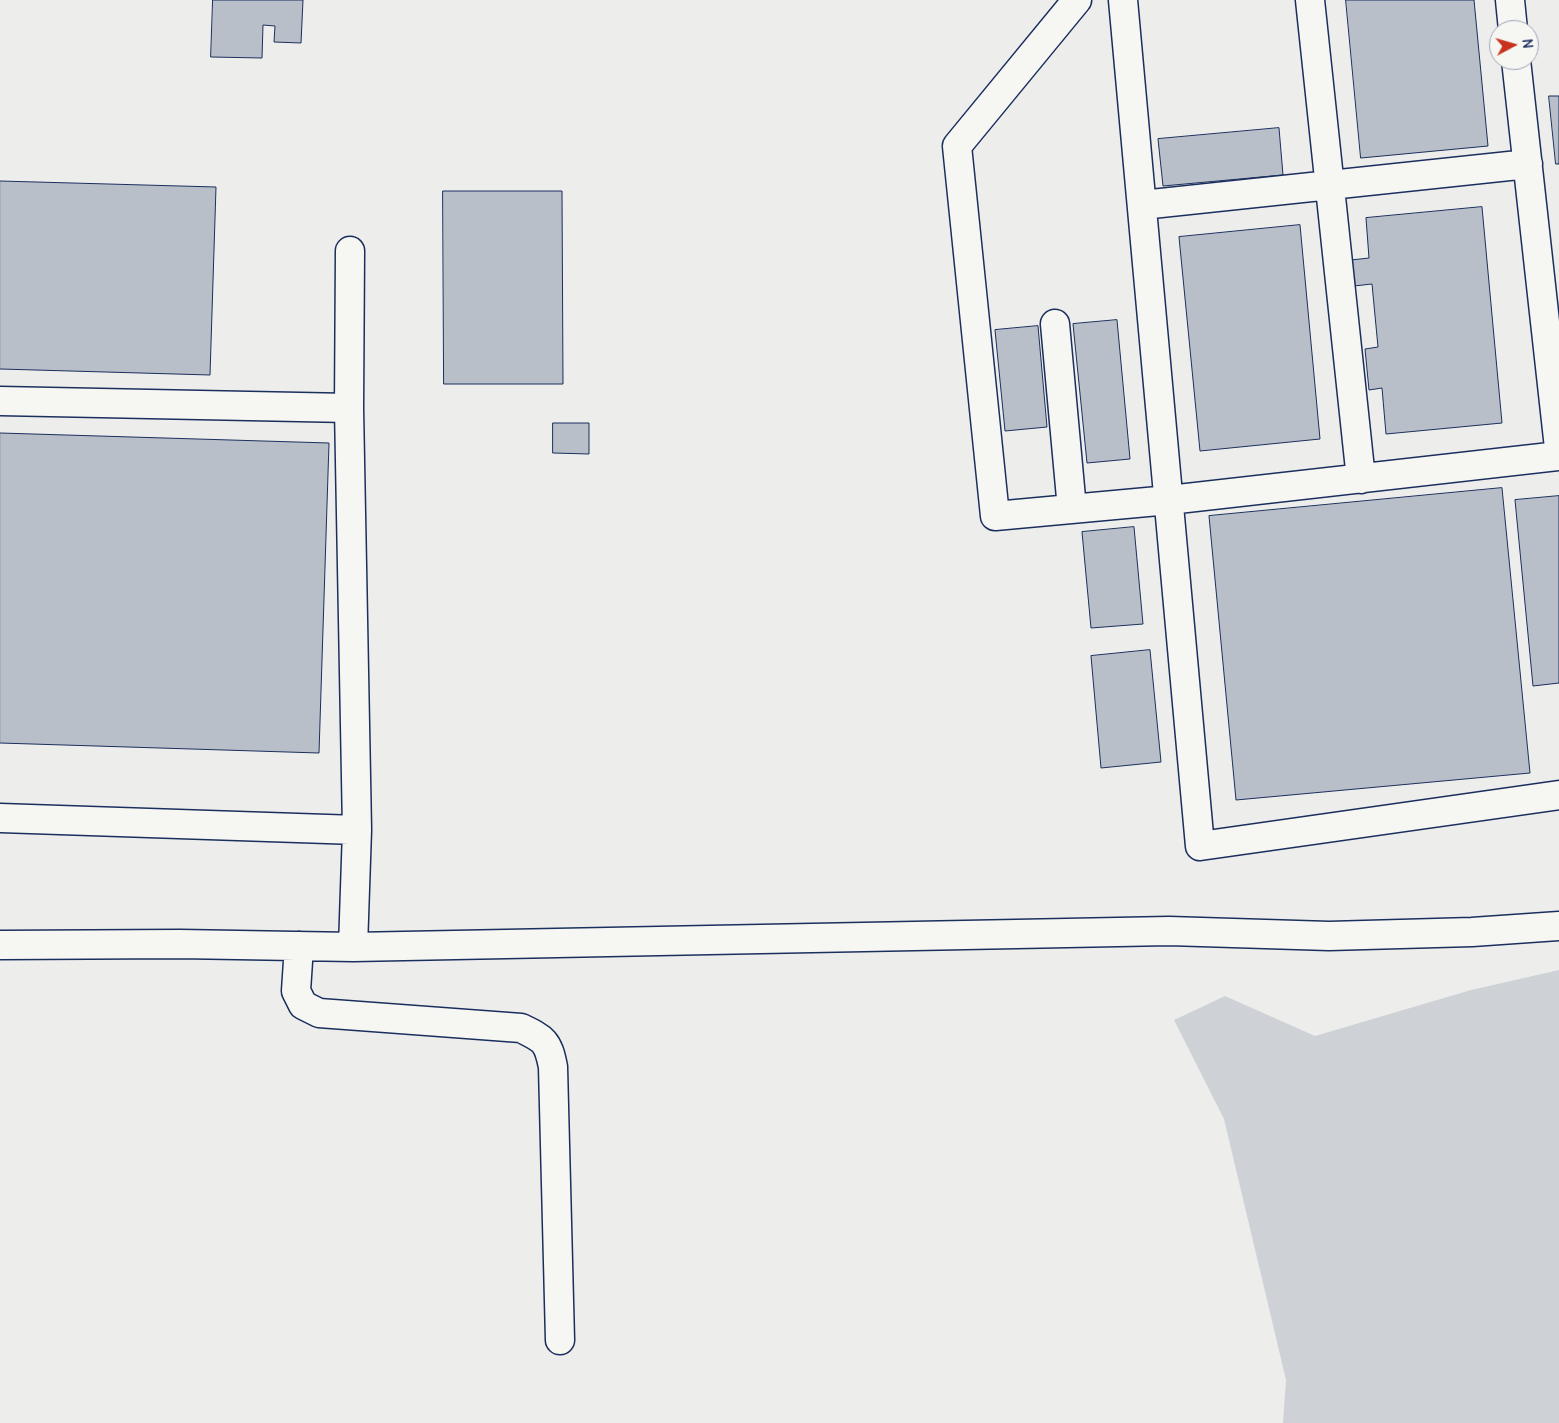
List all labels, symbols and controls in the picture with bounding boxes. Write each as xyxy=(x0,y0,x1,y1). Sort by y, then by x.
north arrow xyxy=(1489,20,1539,70)
text: N xyxy=(1518,38,1537,49)

